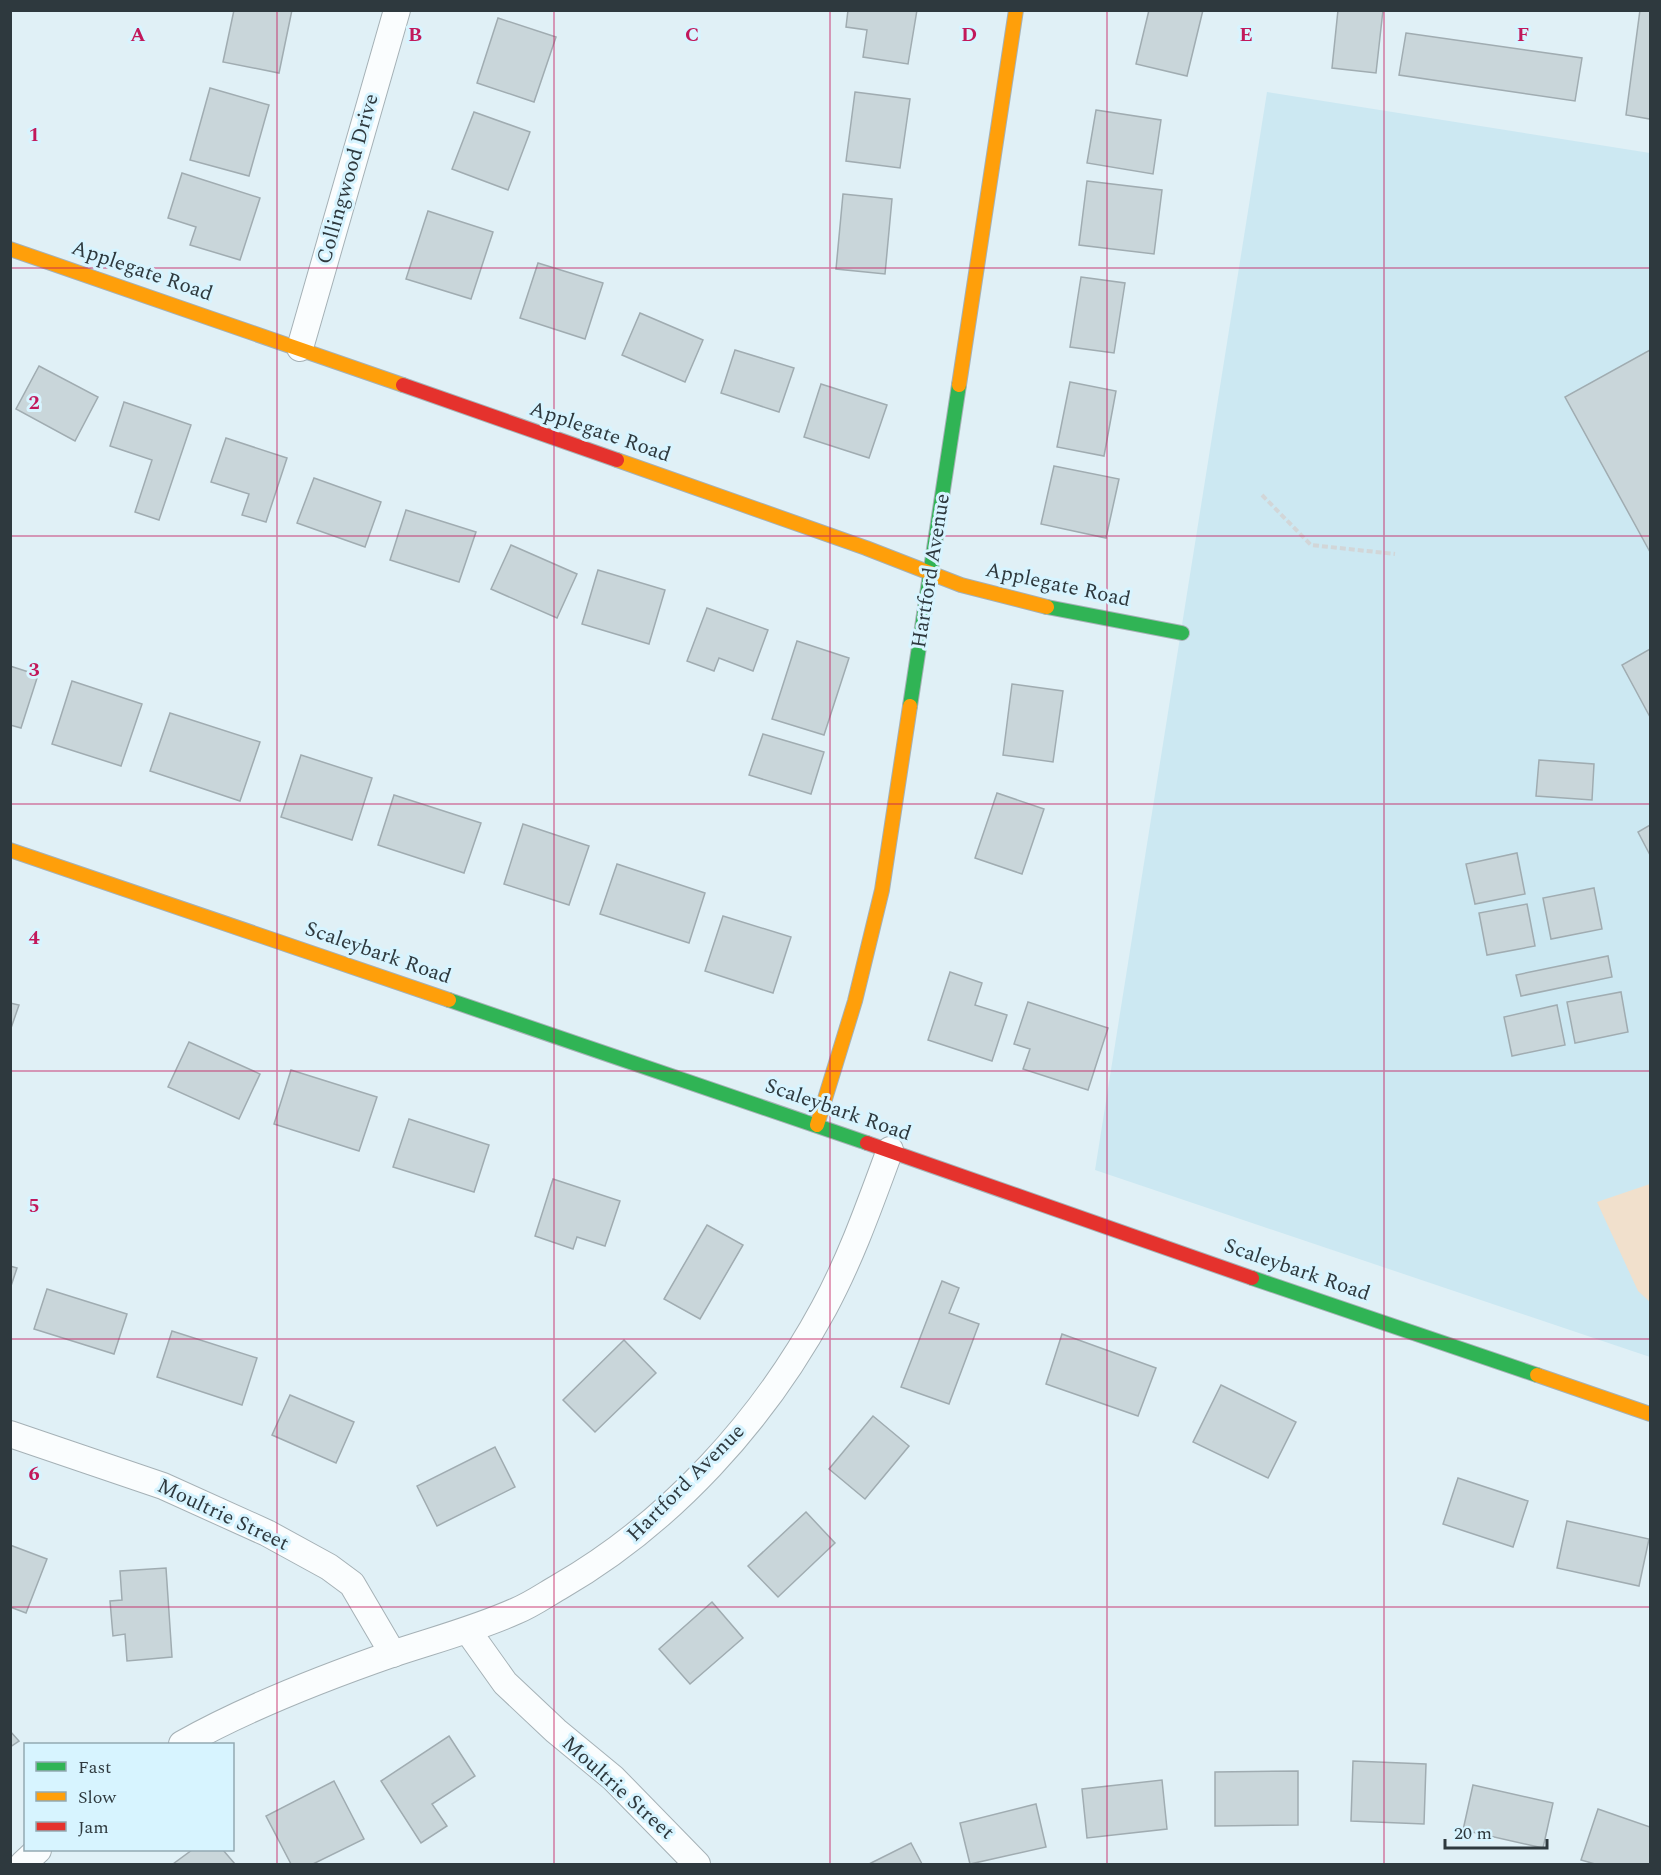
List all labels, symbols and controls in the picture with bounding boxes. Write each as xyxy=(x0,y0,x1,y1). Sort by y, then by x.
text: A xyxy=(130,20,146,50)
text: B xyxy=(408,20,422,50)
text: C xyxy=(685,20,699,50)
text: D xyxy=(961,20,977,50)
text: E xyxy=(1239,20,1253,50)
text: F xyxy=(1517,20,1529,50)
street label: Collingwood Drive xyxy=(308,90,388,268)
text: 1 xyxy=(28,120,40,150)
street label: Applegate Road xyxy=(67,232,217,310)
text: 2 xyxy=(28,388,40,418)
street label: Applegate Road xyxy=(525,393,675,471)
street label: Hartford Avenue xyxy=(903,491,959,651)
street label: Applegate Road xyxy=(982,554,1134,616)
text: 3 xyxy=(28,655,40,685)
street label: Scaleybark Road xyxy=(300,913,456,993)
text: 4 xyxy=(28,923,40,953)
street label: Scaleybark Road xyxy=(760,1070,916,1150)
text: 5 xyxy=(28,1191,40,1221)
street label: Scaleybark Road xyxy=(1219,1230,1375,1310)
street label: Hartford Avenue xyxy=(619,1416,753,1550)
text: 6 xyxy=(28,1459,40,1489)
street label: Moultrie Street xyxy=(152,1470,294,1560)
street label: Moultrie Street xyxy=(554,1728,682,1848)
legend xyxy=(24,1743,234,1851)
text: Fast xyxy=(78,1754,111,1781)
text: Slow xyxy=(78,1784,117,1811)
scale bar xyxy=(1445,1812,1547,1850)
text: Jam xyxy=(78,1814,109,1841)
text: 20 m xyxy=(1454,1820,1492,1847)

